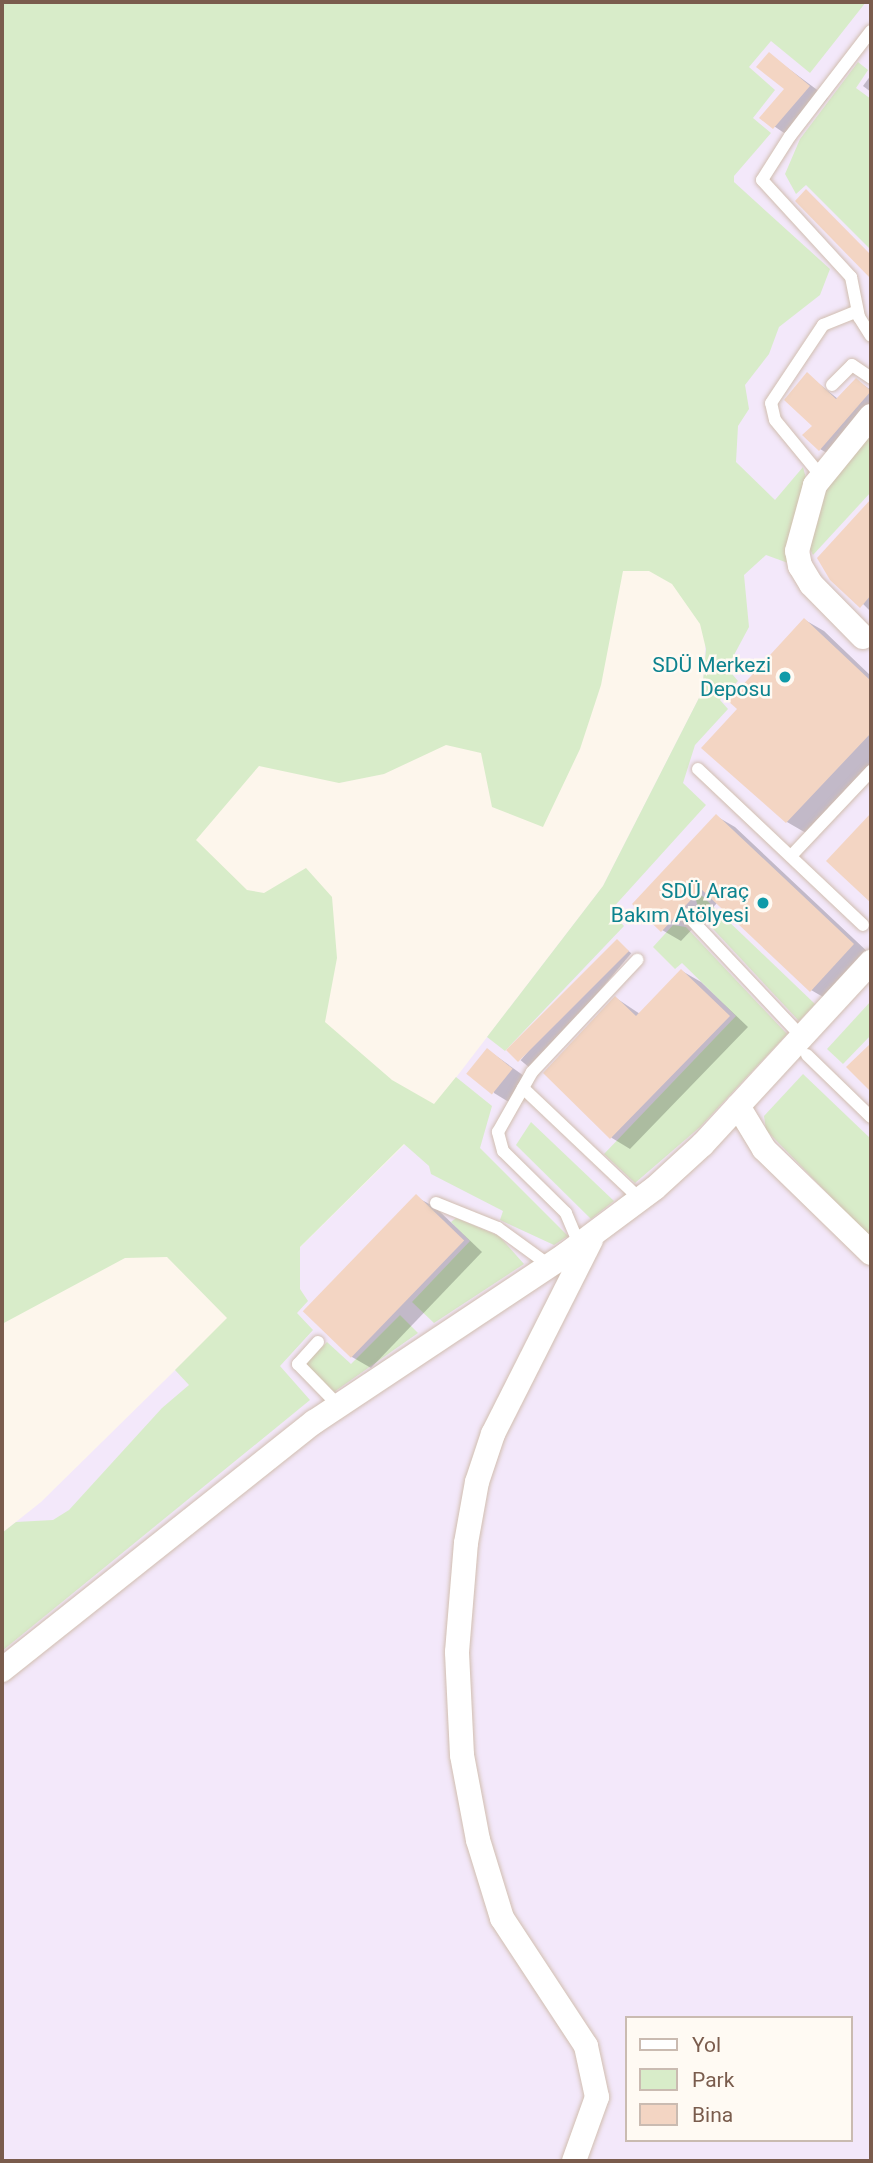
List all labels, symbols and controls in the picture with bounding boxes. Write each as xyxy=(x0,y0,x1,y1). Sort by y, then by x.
place label: SDÜ Merkezi Deposu xyxy=(652,652,771,702)
marker: SDÜ Merkezi Deposu xyxy=(777,669,793,685)
place label: SDÜ Araç Bakım Atölyesi xyxy=(611,878,749,928)
marker: SDÜ Araç Bakım Atölyesi xyxy=(755,895,771,911)
legend xyxy=(624,2016,852,2142)
text: Yol xyxy=(692,2033,721,2057)
text: Park xyxy=(692,2068,734,2092)
text: Bina xyxy=(692,2103,733,2127)

